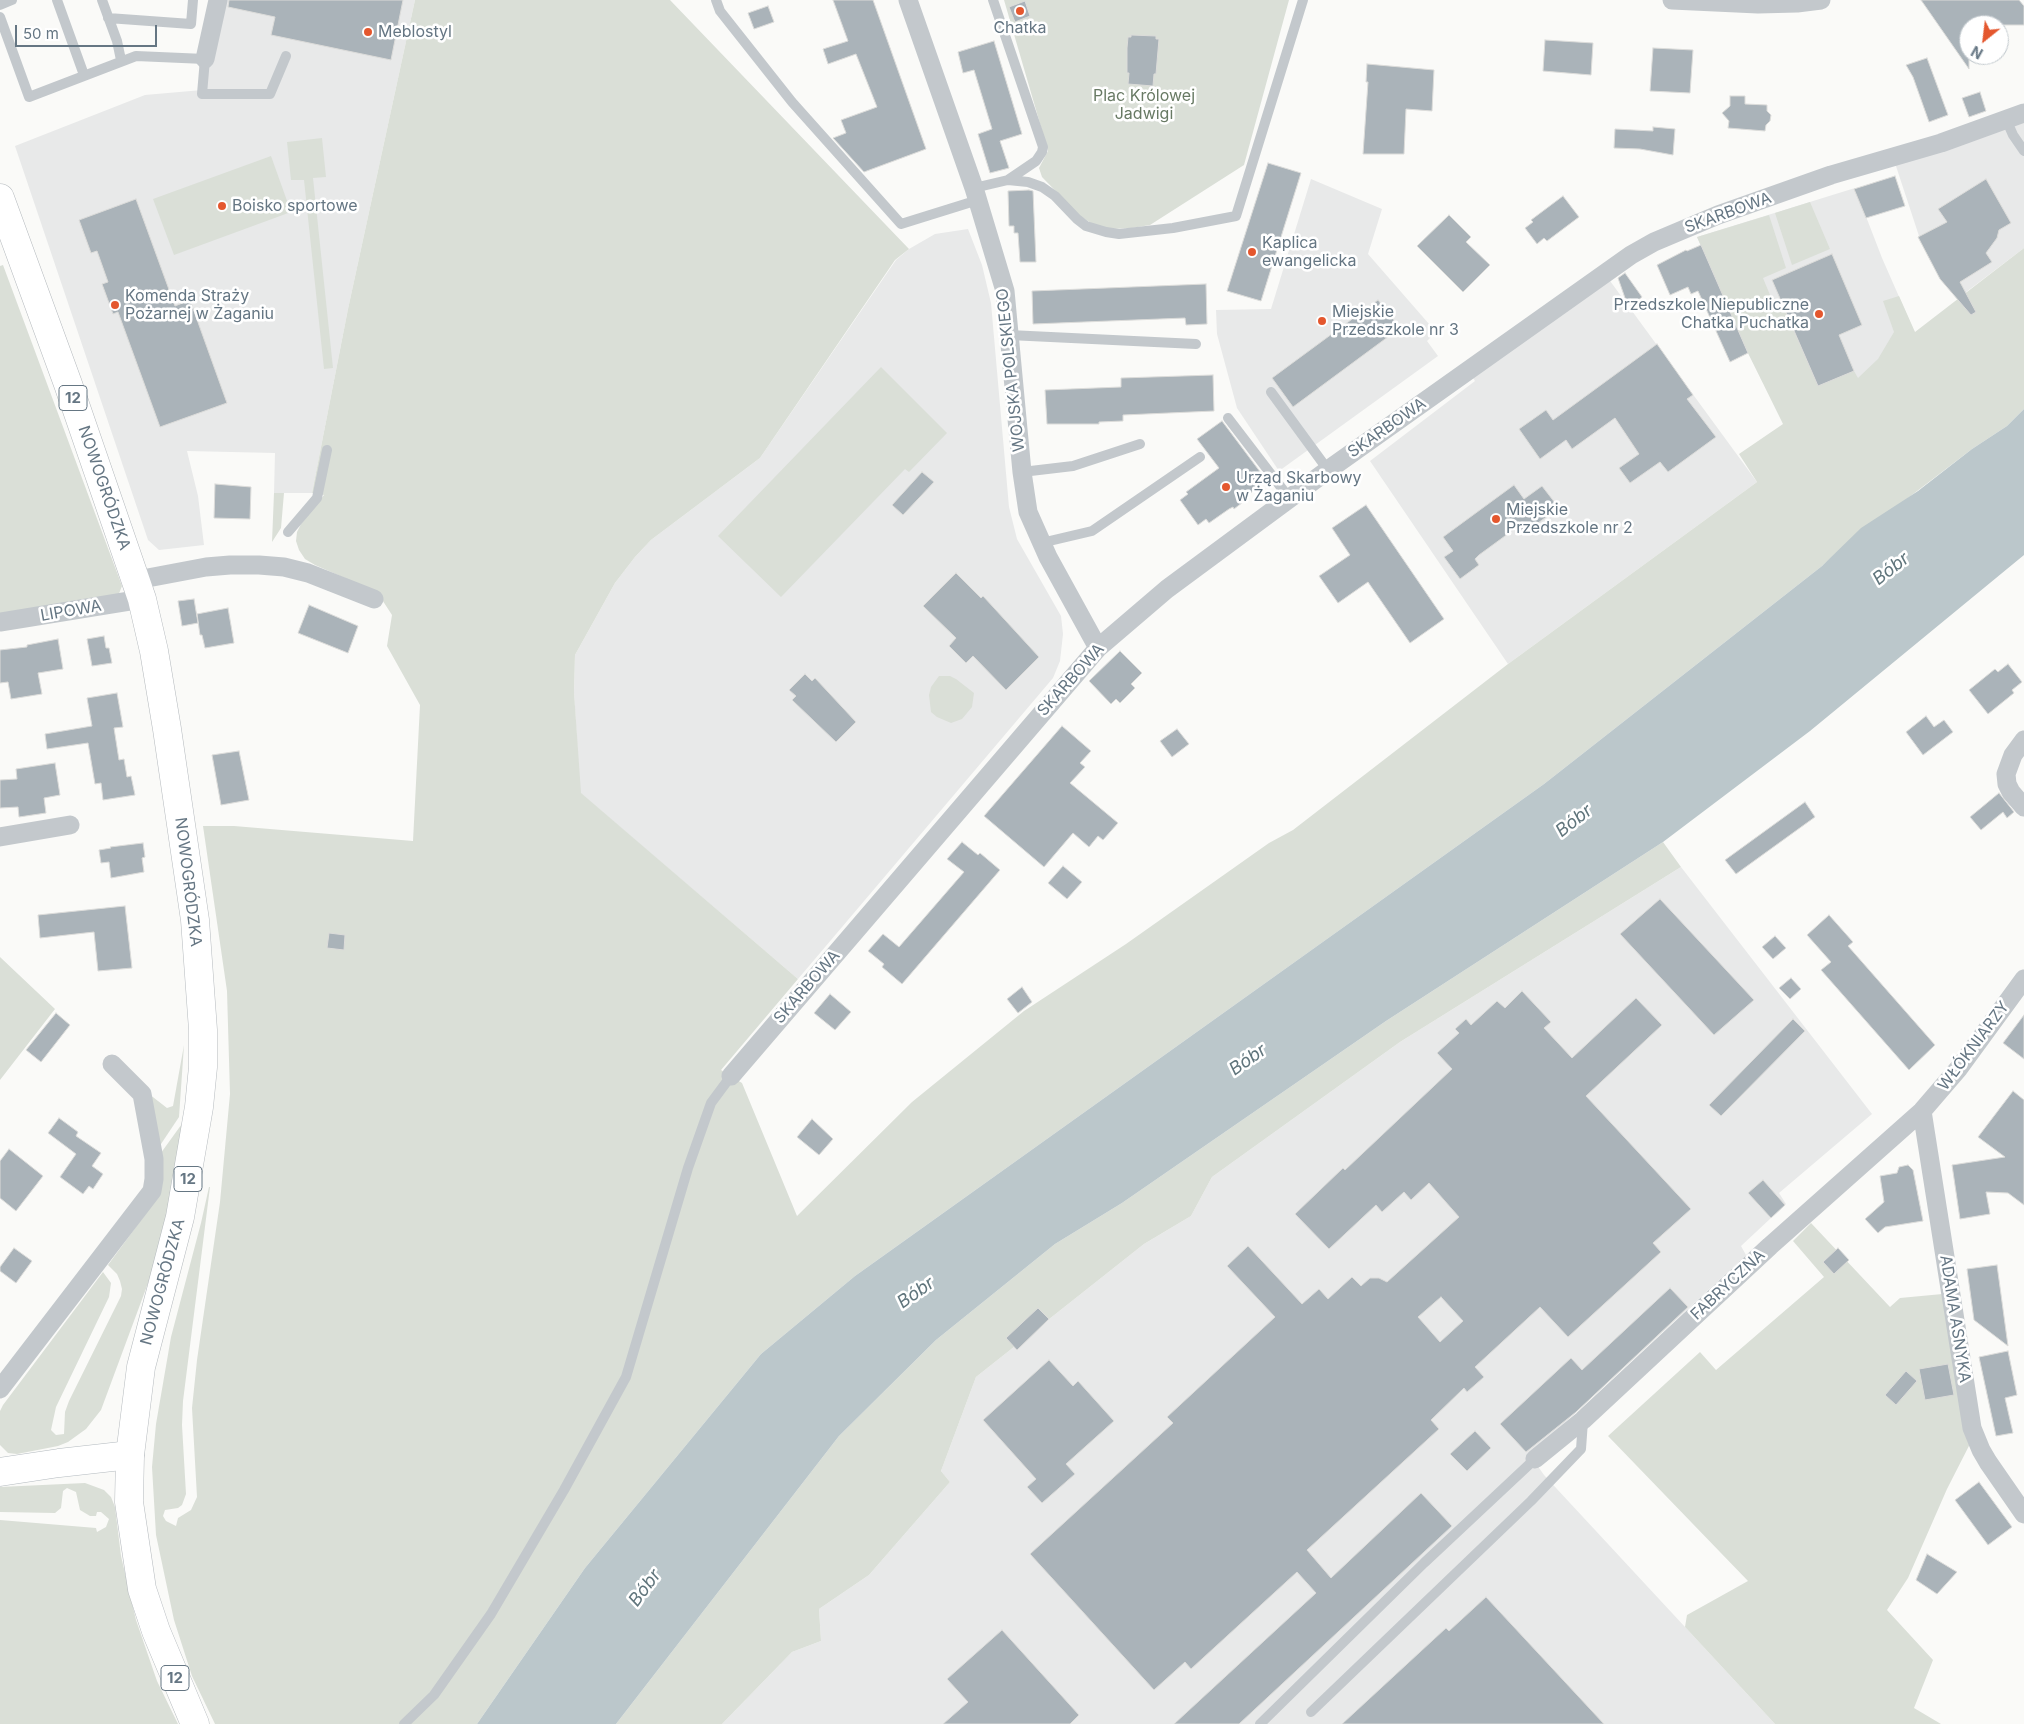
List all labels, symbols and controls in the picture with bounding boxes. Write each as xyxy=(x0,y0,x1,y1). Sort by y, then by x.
marker: Chatka xyxy=(1014,5,1026,17)
scale bar xyxy=(18,15,160,47)
north arrow xyxy=(1959,15,2009,65)
place label: Chatka xyxy=(993,18,1047,38)
place label: Meblostyl xyxy=(378,22,452,42)
text: 50 m xyxy=(23,24,59,43)
marker: Meblostyl xyxy=(362,26,374,38)
text: N xyxy=(1968,43,1986,63)
park label: Plac Królowej Jadwigi xyxy=(1093,86,1195,124)
street label: SKARBOWA xyxy=(1682,188,1774,238)
place label: Boisko sportowe xyxy=(232,196,358,216)
marker: Boisko sportowe xyxy=(216,200,228,212)
place label: Kaplica ewangelicka xyxy=(1262,233,1356,271)
marker: Kaplica ewangelicka xyxy=(1246,246,1258,258)
place label: Komenda Straży Pożarnej w Żaganiu xyxy=(125,286,274,324)
street label: WOJSKA POLSKIEGO xyxy=(993,287,1029,453)
place label: Przedszkole Niepubliczne Chatka Puchatka xyxy=(1613,295,1809,333)
marker: Komenda Straży Pożarnej w Żaganiu xyxy=(109,299,121,311)
place label: Miejskie Przedszkole nr 3 xyxy=(1332,302,1459,340)
marker: Przedszkole Niepubliczne Chatka Puchatka xyxy=(1813,308,1825,320)
marker: Miejskie Przedszkole nr 3 xyxy=(1316,315,1328,327)
road number: 12 xyxy=(59,386,87,410)
street label: SKARBOWA xyxy=(1344,394,1430,462)
street label: NOWOGRÓDZKA xyxy=(74,423,134,553)
place label: Urząd Skarbowy w Żaganiu xyxy=(1236,468,1362,506)
marker: Urząd Skarbowy w Żaganiu xyxy=(1220,481,1232,493)
place label: Miejskie Przedszkole nr 2 xyxy=(1506,500,1633,538)
marker: Miejskie Przedszkole nr 2 xyxy=(1490,513,1502,525)
water label: Bóbr xyxy=(1868,548,1914,590)
street label: LIPOWA xyxy=(39,596,103,626)
street label: SKARBOWA xyxy=(1033,640,1109,720)
water label: Bóbr xyxy=(1551,800,1597,842)
street label: NOWOGRÓDZKA xyxy=(171,816,205,948)
street label: SKARBOWA xyxy=(770,946,844,1028)
street label: WŁÓKNIARZY xyxy=(1934,998,2014,1094)
water label: Bóbr xyxy=(1225,1040,1271,1080)
road number: 12 xyxy=(174,1166,202,1192)
street label: NOWOGRÓDZKA xyxy=(137,1217,189,1347)
street label: FABRYCZNA xyxy=(1687,1246,1769,1324)
street label: ADAMA ASNYKA xyxy=(1935,1254,1975,1384)
water label: Bóbr xyxy=(893,1273,939,1313)
water label: Bóbr xyxy=(624,1565,666,1611)
road number: 12 xyxy=(161,1666,189,1690)

